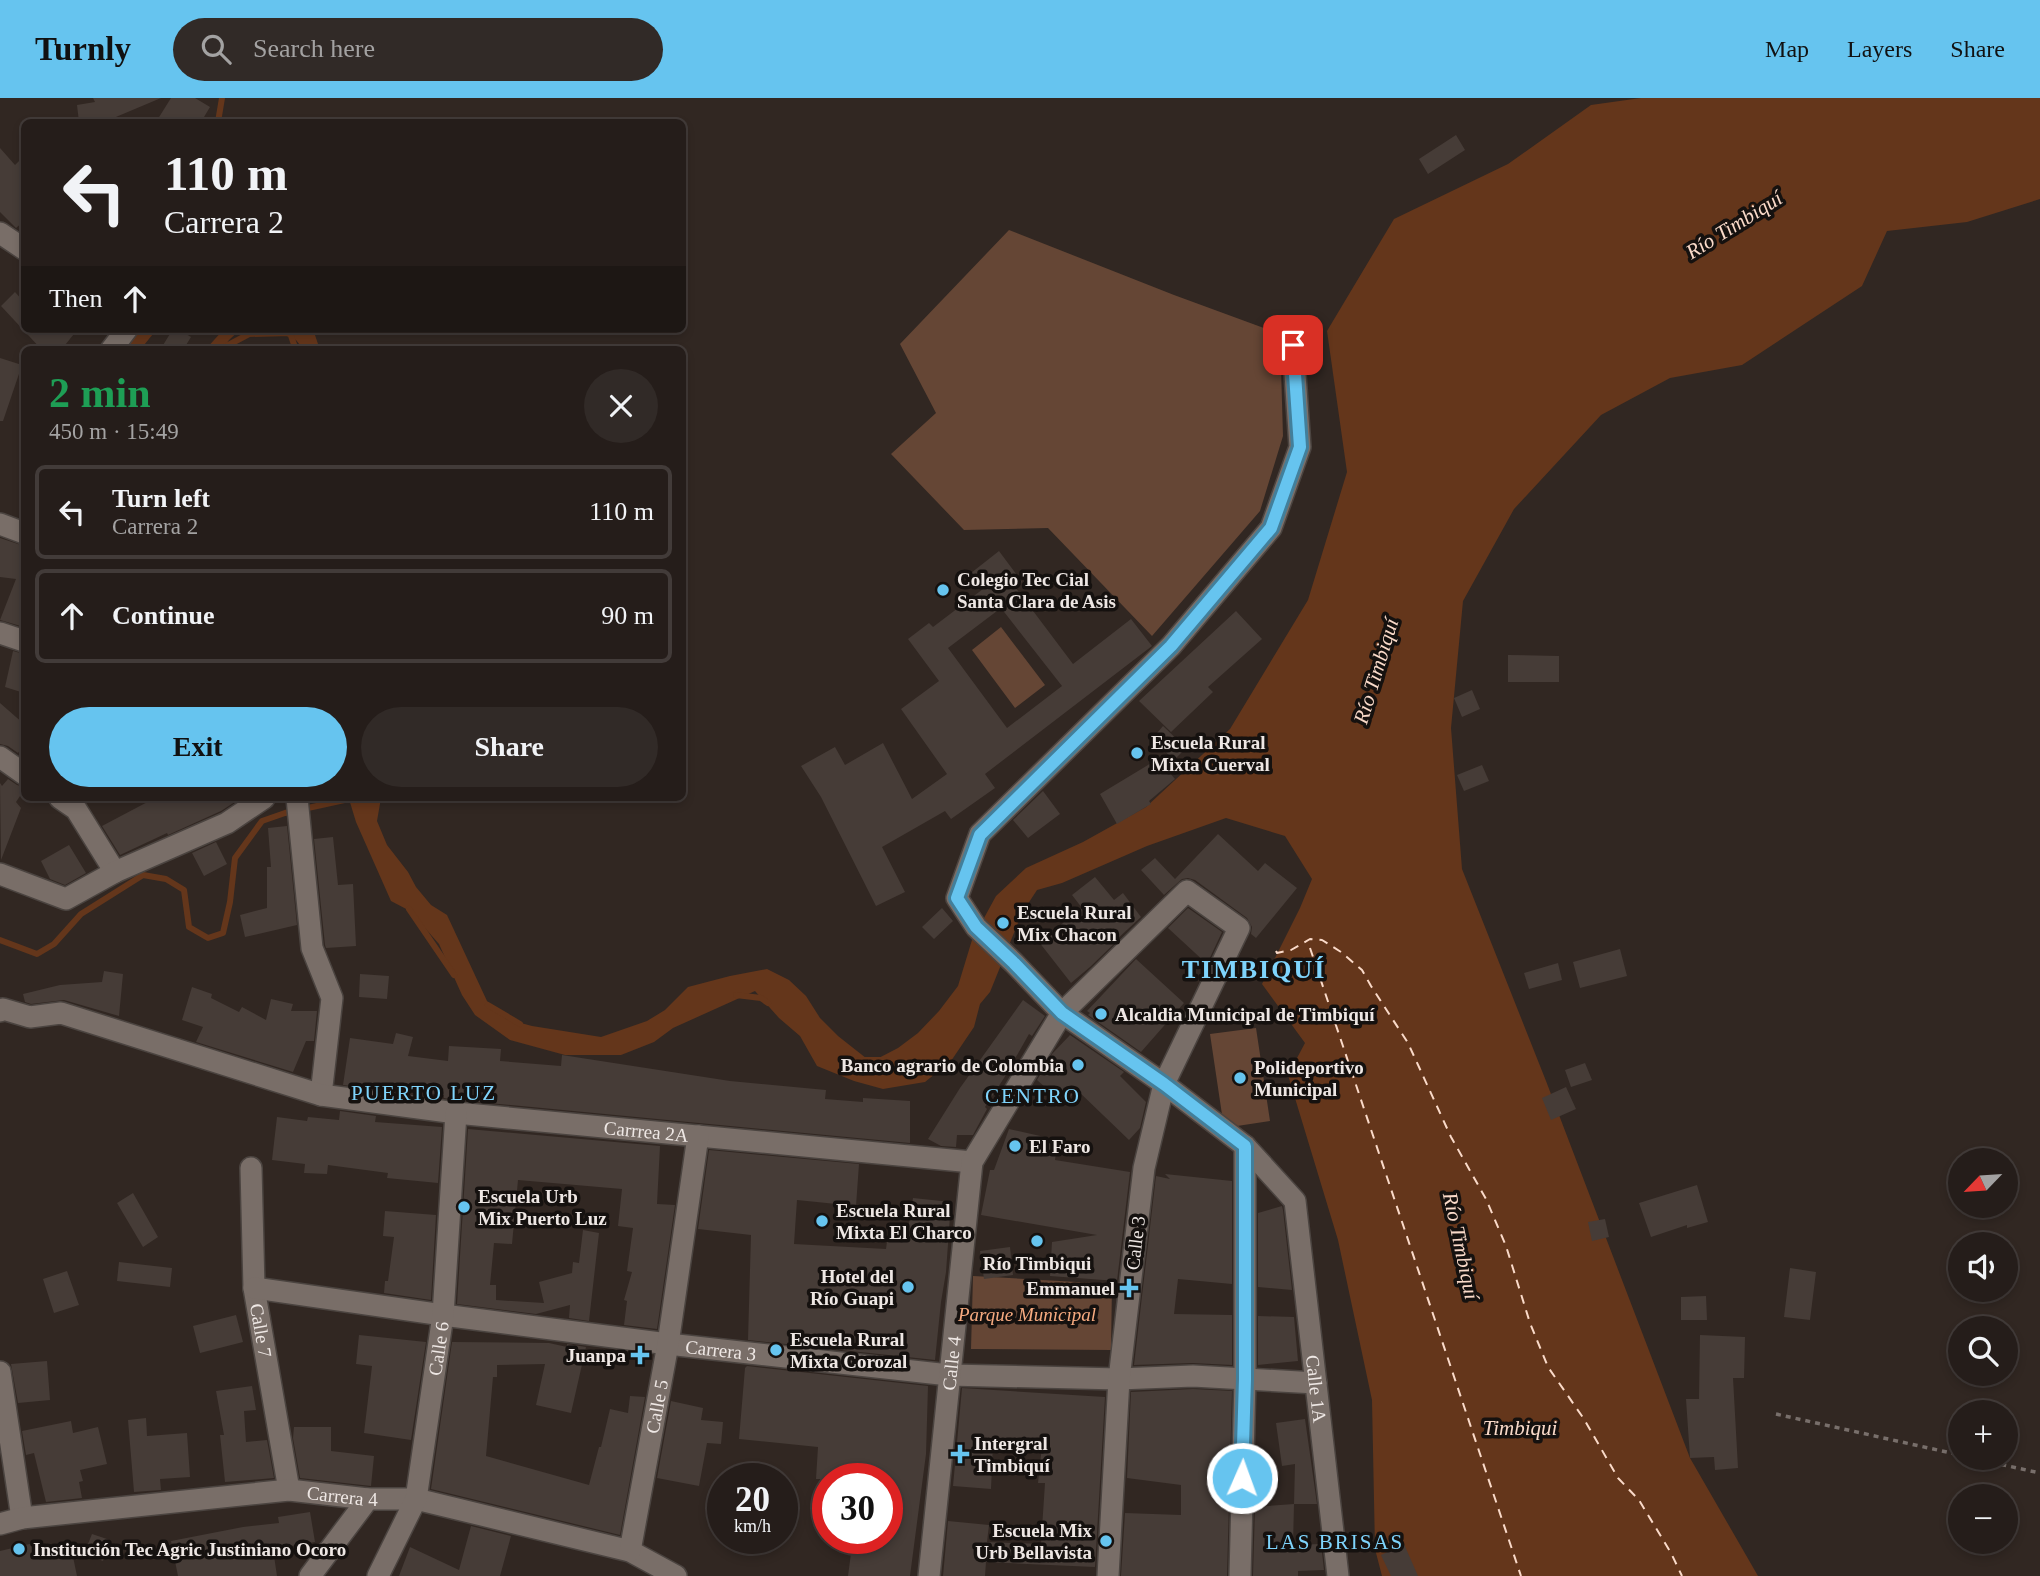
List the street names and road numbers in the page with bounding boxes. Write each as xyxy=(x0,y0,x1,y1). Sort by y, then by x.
street label: Carrrea 2A xyxy=(603,1117,690,1146)
street label: Calle 3 xyxy=(1122,1215,1149,1271)
street label: Calle 7 xyxy=(246,1302,276,1359)
street label: Calle 6 xyxy=(424,1320,453,1377)
street label: Calle 4 xyxy=(938,1335,965,1391)
street label: Carrera 3 xyxy=(684,1336,757,1365)
street label: Calle 1A xyxy=(1302,1354,1330,1424)
street label: Calle 5 xyxy=(642,1378,672,1435)
street label: Carrera 4 xyxy=(306,1482,378,1510)

